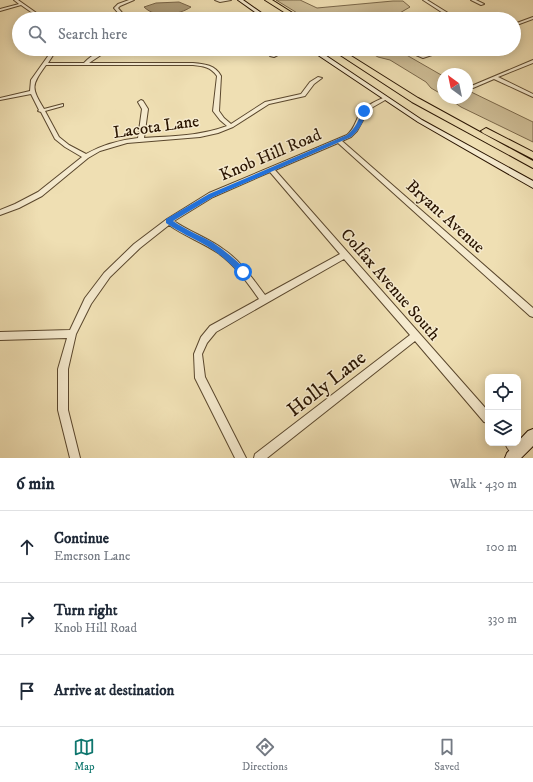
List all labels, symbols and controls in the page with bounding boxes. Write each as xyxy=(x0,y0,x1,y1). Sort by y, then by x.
search box xyxy=(12,12,521,56)
icon: search xyxy=(26,23,48,45)
text: Search here xyxy=(58,25,127,44)
north arrow xyxy=(437,68,473,104)
route end xyxy=(355,102,373,120)
street label: Lacota Lane xyxy=(112,110,201,144)
street label: Knob Hill Road xyxy=(216,123,325,186)
street label: Bryant Avenue xyxy=(401,175,490,258)
street label: Colfax Avenue South xyxy=(335,224,445,345)
route start xyxy=(234,263,252,281)
street label: Holly Lane xyxy=(282,346,371,423)
map controls xyxy=(485,374,521,446)
button: locate xyxy=(485,374,521,410)
button: layers xyxy=(485,410,521,446)
text: 6 min xyxy=(16,473,55,495)
text: Walk · 430 m xyxy=(449,476,517,492)
text: Continue xyxy=(54,529,109,548)
icon: ahead xyxy=(16,536,38,558)
text: 100 m xyxy=(486,539,517,555)
text: Emerson Lane xyxy=(54,548,130,564)
text: Turn right xyxy=(54,601,117,620)
icon: right xyxy=(16,608,38,630)
text: 330 m xyxy=(488,611,517,627)
text: Knob Hill Road xyxy=(54,620,137,636)
icon: arrive xyxy=(16,680,38,702)
text: Arrive at destination xyxy=(54,681,174,700)
tab: Map xyxy=(73,736,95,774)
tab: Directions xyxy=(242,736,288,774)
tab: Saved xyxy=(434,736,460,774)

